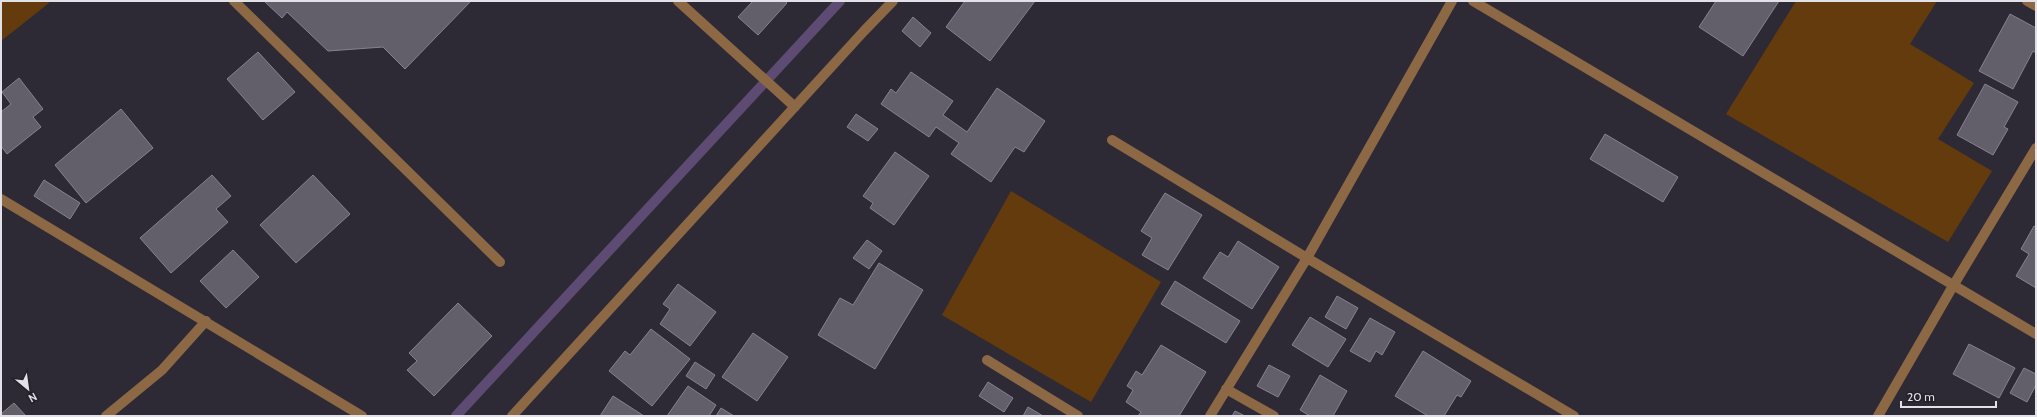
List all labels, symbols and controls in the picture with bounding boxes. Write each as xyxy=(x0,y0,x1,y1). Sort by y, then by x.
north arrow xyxy=(8,369,48,409)
scale bar xyxy=(1901,383,1996,409)
text: 20 m xyxy=(1907,389,1935,404)
text: N xyxy=(26,390,40,406)

